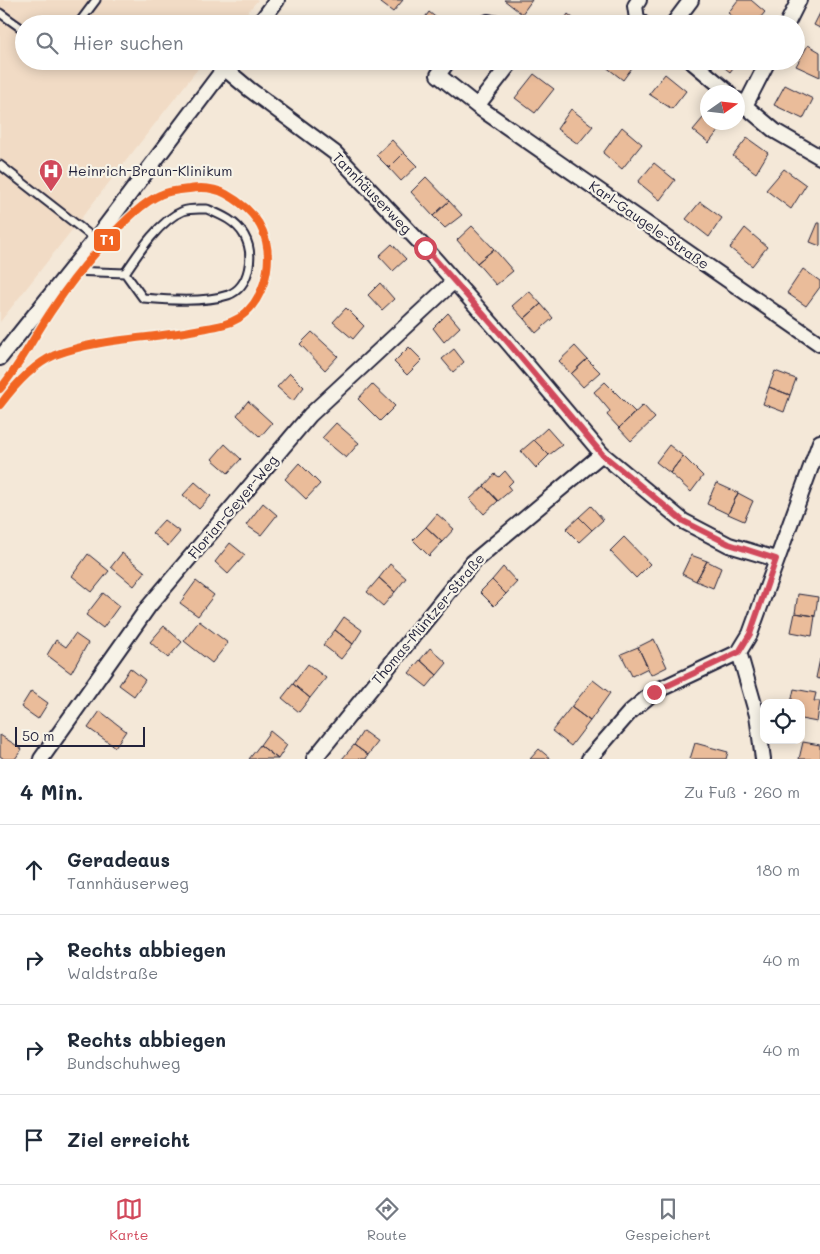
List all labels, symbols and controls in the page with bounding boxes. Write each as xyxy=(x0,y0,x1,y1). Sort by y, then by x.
search box xyxy=(15,15,805,70)
icon: search xyxy=(33,29,61,57)
text: Hier suchen xyxy=(73,30,184,55)
north arrow xyxy=(700,85,745,130)
street label: Tannhäuserweg xyxy=(329,148,416,238)
hospital icon: Heinrich-Braun-Klinikum xyxy=(38,158,64,192)
place label: Heinrich-Braun-Klinikum xyxy=(68,161,232,180)
street label: Karl-Gaugele-Straße xyxy=(585,176,713,273)
line badge: T1 xyxy=(93,228,121,252)
text: T1 xyxy=(100,230,114,249)
route start xyxy=(414,237,437,260)
street label: Florian-Geyer-Weg xyxy=(183,451,282,563)
street label: Thomas-Müntzer-Straße xyxy=(367,549,488,688)
route end xyxy=(643,681,666,704)
map controls xyxy=(760,699,805,744)
button: locate xyxy=(760,699,805,744)
scale bar xyxy=(15,724,145,747)
text: 50 m xyxy=(22,726,54,745)
text: 4 Min. xyxy=(20,778,83,805)
text: Zu Fuß · 260 m xyxy=(684,781,800,802)
text: Geradeaus xyxy=(67,847,170,872)
icon: ahead xyxy=(20,856,48,884)
text: 180 m xyxy=(755,859,800,880)
text: Tannhäuserweg xyxy=(67,872,189,893)
text: Rechts abbiegen xyxy=(67,937,226,962)
icon: right xyxy=(20,946,48,974)
text: 40 m xyxy=(763,949,800,970)
text: Waldstraße xyxy=(67,962,158,983)
text: Rechts abbiegen xyxy=(67,1027,226,1052)
icon: right xyxy=(20,1036,48,1064)
text: 40 m xyxy=(763,1039,800,1060)
text: Bundschuhweg xyxy=(67,1052,180,1073)
icon: arrive xyxy=(20,1126,48,1154)
text: Ziel erreicht xyxy=(67,1127,190,1152)
tab: Karte xyxy=(109,1195,148,1244)
tab: Route xyxy=(367,1195,407,1244)
tab: Gespeichert xyxy=(625,1195,711,1244)

